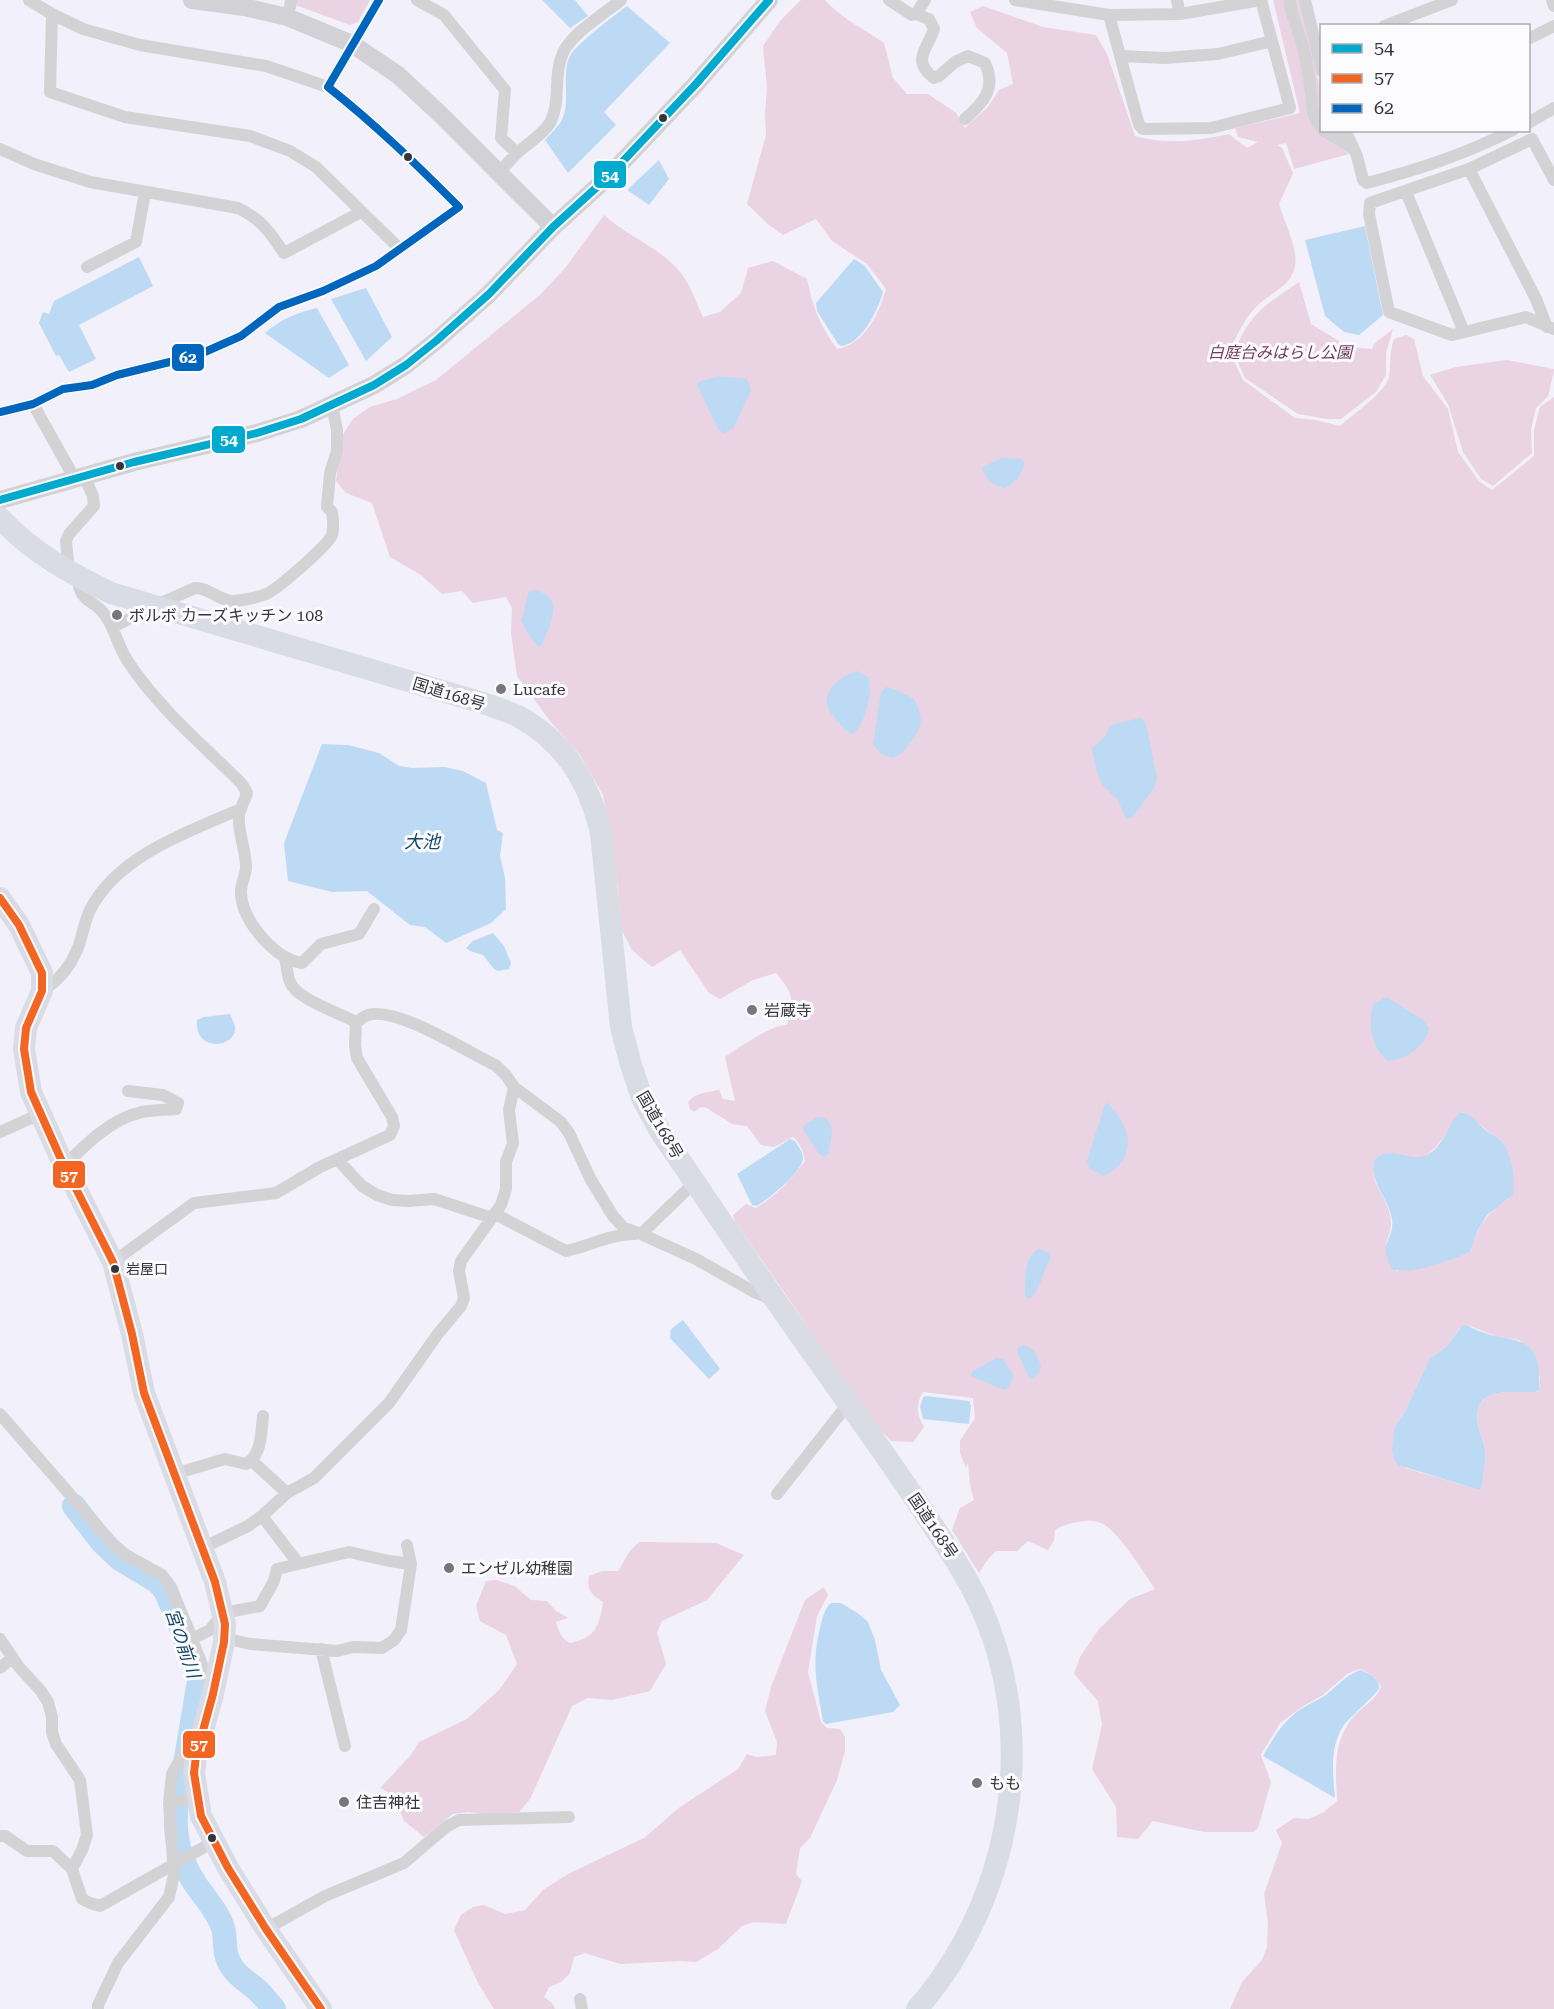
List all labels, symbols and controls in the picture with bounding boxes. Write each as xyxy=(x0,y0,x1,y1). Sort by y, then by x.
legend xyxy=(1320,24,1530,132)
text: 54 xyxy=(1374,37,1394,58)
text: 57 xyxy=(1374,67,1394,88)
text: 62 xyxy=(1374,97,1394,118)
unlabelled marker xyxy=(657,112,669,124)
unlabelled marker xyxy=(402,151,414,163)
line badge: 54 xyxy=(593,160,627,189)
text: 54 xyxy=(601,166,619,185)
line badge: 62 xyxy=(171,343,205,372)
park label: 白庭台みはらし公園 xyxy=(1208,343,1354,362)
text: 62 xyxy=(179,348,197,367)
line badge: 54 xyxy=(211,425,246,454)
text: 54 xyxy=(220,430,238,449)
unlabelled marker xyxy=(114,460,126,472)
place label: ボルボ カーズキッチン 108 xyxy=(129,606,323,625)
marker: ボルボ カーズキッチン 108 xyxy=(110,608,124,622)
street label: 国道168号 xyxy=(410,674,488,714)
place label: Lucafe xyxy=(513,680,566,699)
marker: Lucafe xyxy=(494,682,508,696)
water label: 大池 xyxy=(404,831,442,852)
place label: 岩蔵寺 xyxy=(764,1001,812,1020)
marker: 岩蔵寺 xyxy=(745,1003,759,1017)
street label: 国道168号 xyxy=(633,1088,687,1162)
line badge: 57 xyxy=(52,1160,86,1189)
text: 57 xyxy=(60,1166,78,1185)
place label: 岩屋口 xyxy=(126,1261,168,1277)
marker: 岩屋口 xyxy=(109,1263,121,1275)
street label: 国道168号 xyxy=(904,1490,962,1562)
place label: エンゼル幼稚園 xyxy=(461,1559,573,1578)
marker: エンゼル幼稚園 xyxy=(442,1561,456,1575)
water label: 宮の前川 xyxy=(161,1606,205,1682)
line badge: 57 xyxy=(182,1730,216,1759)
text: 57 xyxy=(190,1735,208,1754)
place label: もも xyxy=(989,1774,1021,1793)
marker: もも xyxy=(970,1776,984,1790)
place label: 住吉神社 xyxy=(356,1793,420,1812)
marker: 住吉神社 xyxy=(337,1795,351,1809)
unlabelled marker xyxy=(206,1832,218,1844)

